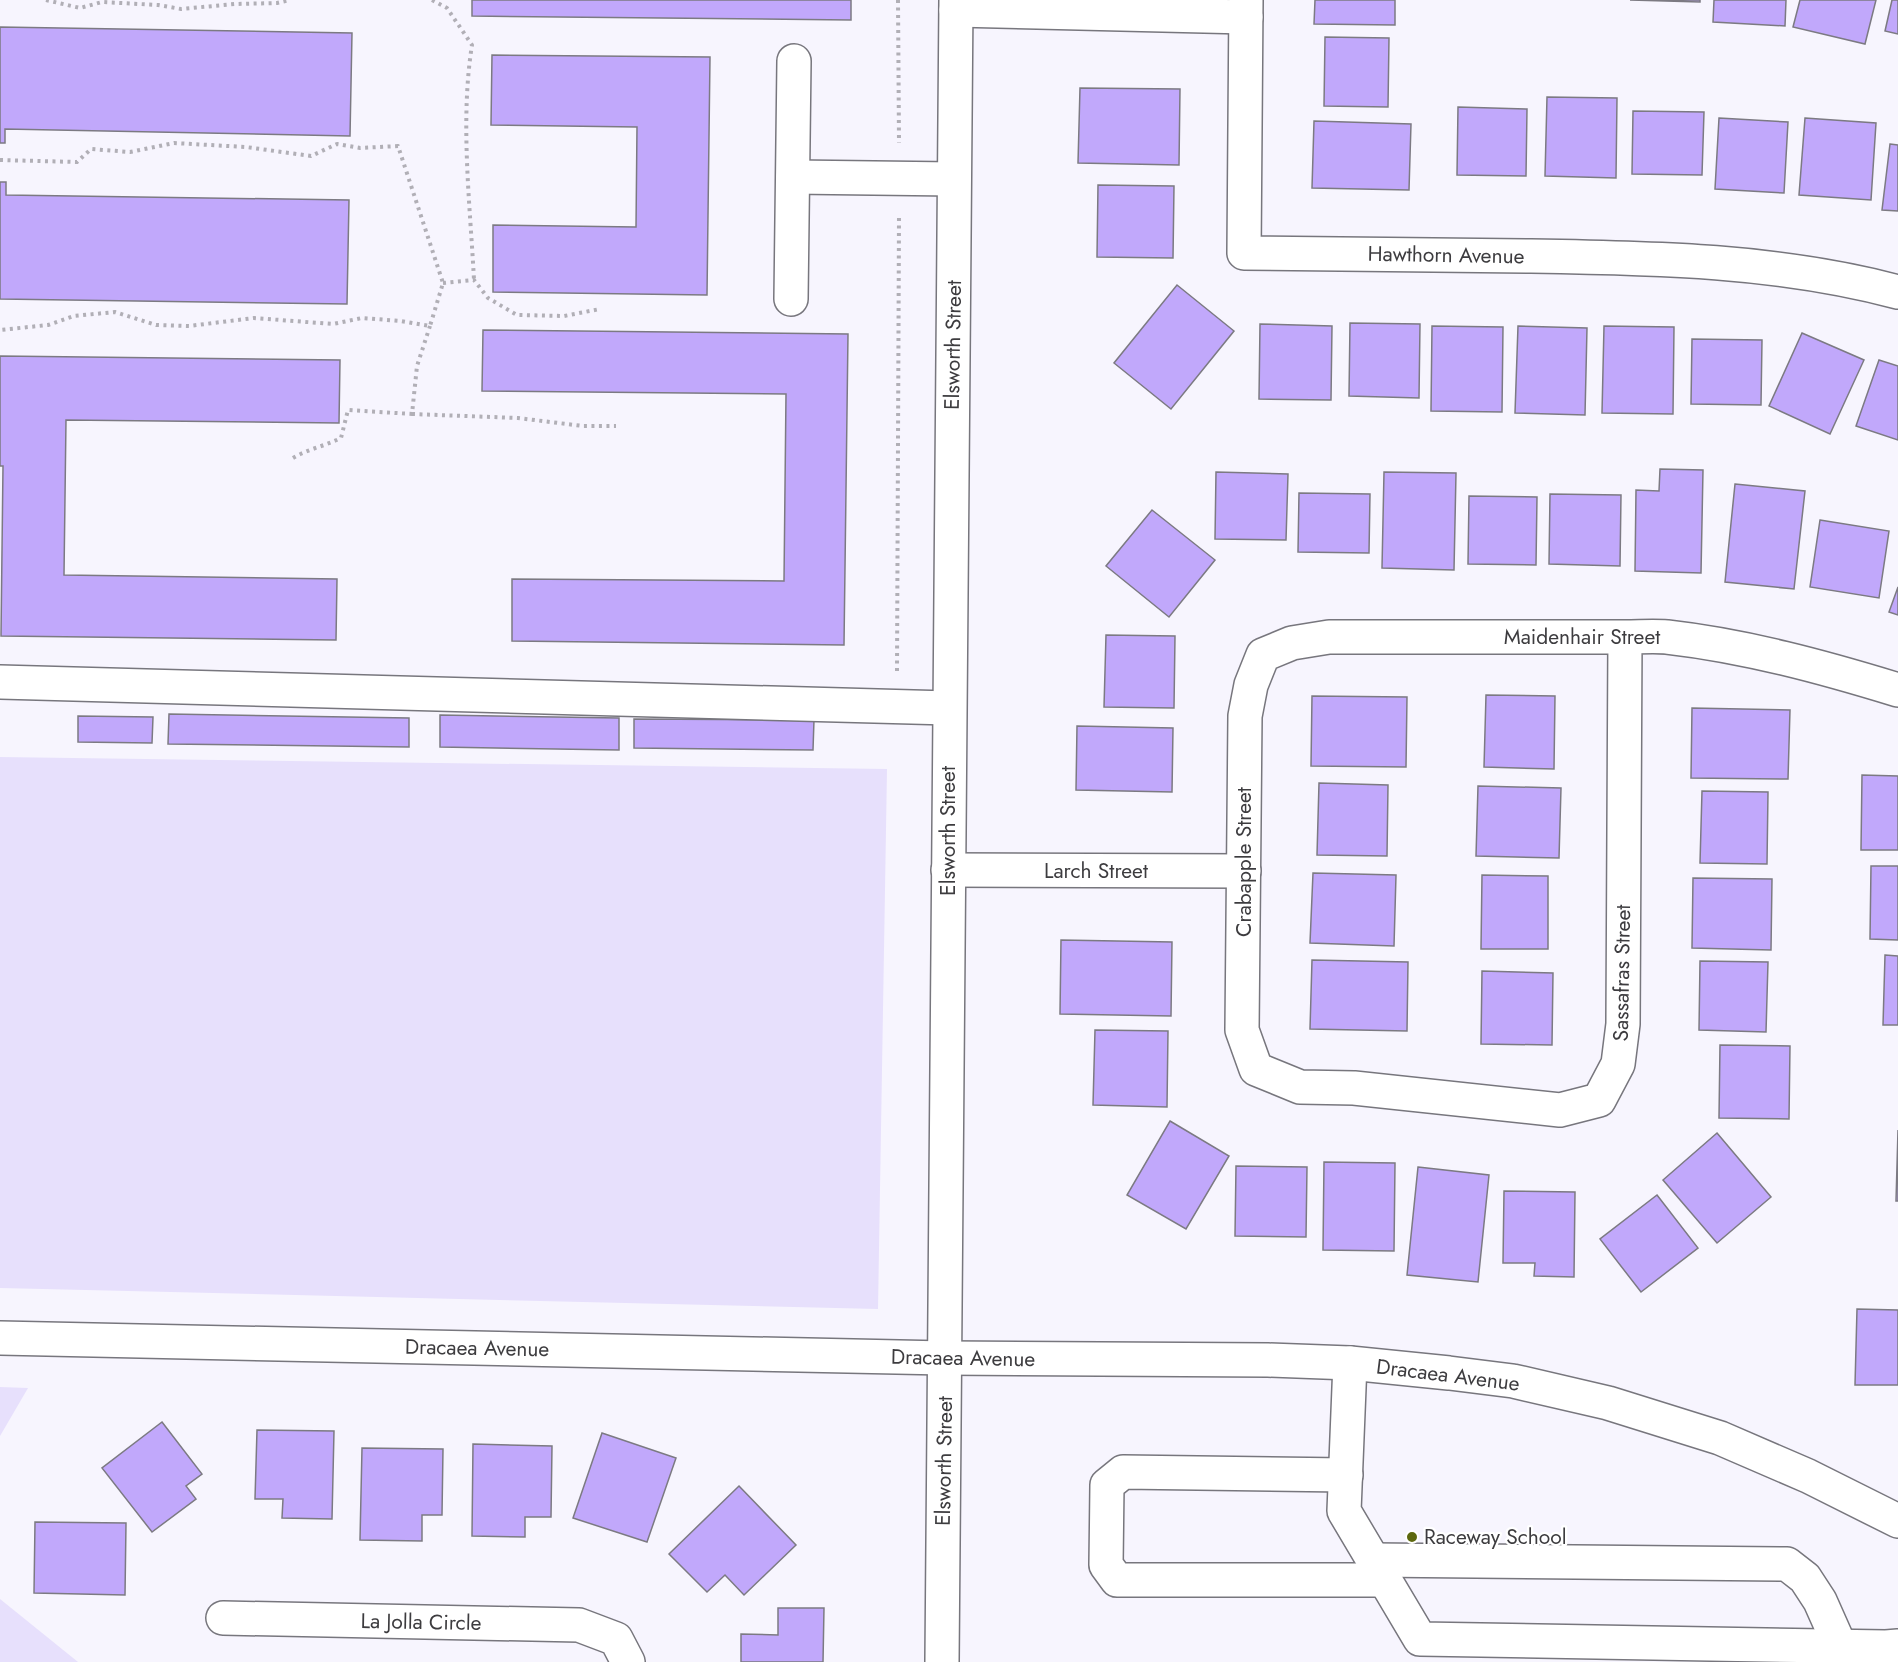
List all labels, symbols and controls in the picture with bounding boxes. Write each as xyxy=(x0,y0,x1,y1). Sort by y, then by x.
street label: Hawthorn Avenue xyxy=(1367,239,1525,271)
street label: Elsworth Street xyxy=(937,280,969,410)
street label: Maidenhair Street xyxy=(1504,622,1660,652)
street label: Elsworth Street xyxy=(933,766,963,896)
street label: Crabapple Street xyxy=(1229,787,1259,937)
street label: Larch Street xyxy=(1044,856,1148,886)
street label: Sassafras Street xyxy=(1606,904,1638,1042)
street label: Dracaea Avenue xyxy=(405,1332,550,1364)
street label: Dracaea Avenue xyxy=(891,1342,1036,1374)
street label: Dracaea Avenue xyxy=(1375,1351,1522,1399)
street label: Elsworth Street xyxy=(928,1396,960,1526)
place label: Raceway School xyxy=(1424,1522,1567,1552)
marker: Raceway School xyxy=(1405,1530,1419,1544)
street label: La Jolla Circle xyxy=(360,1606,482,1638)

